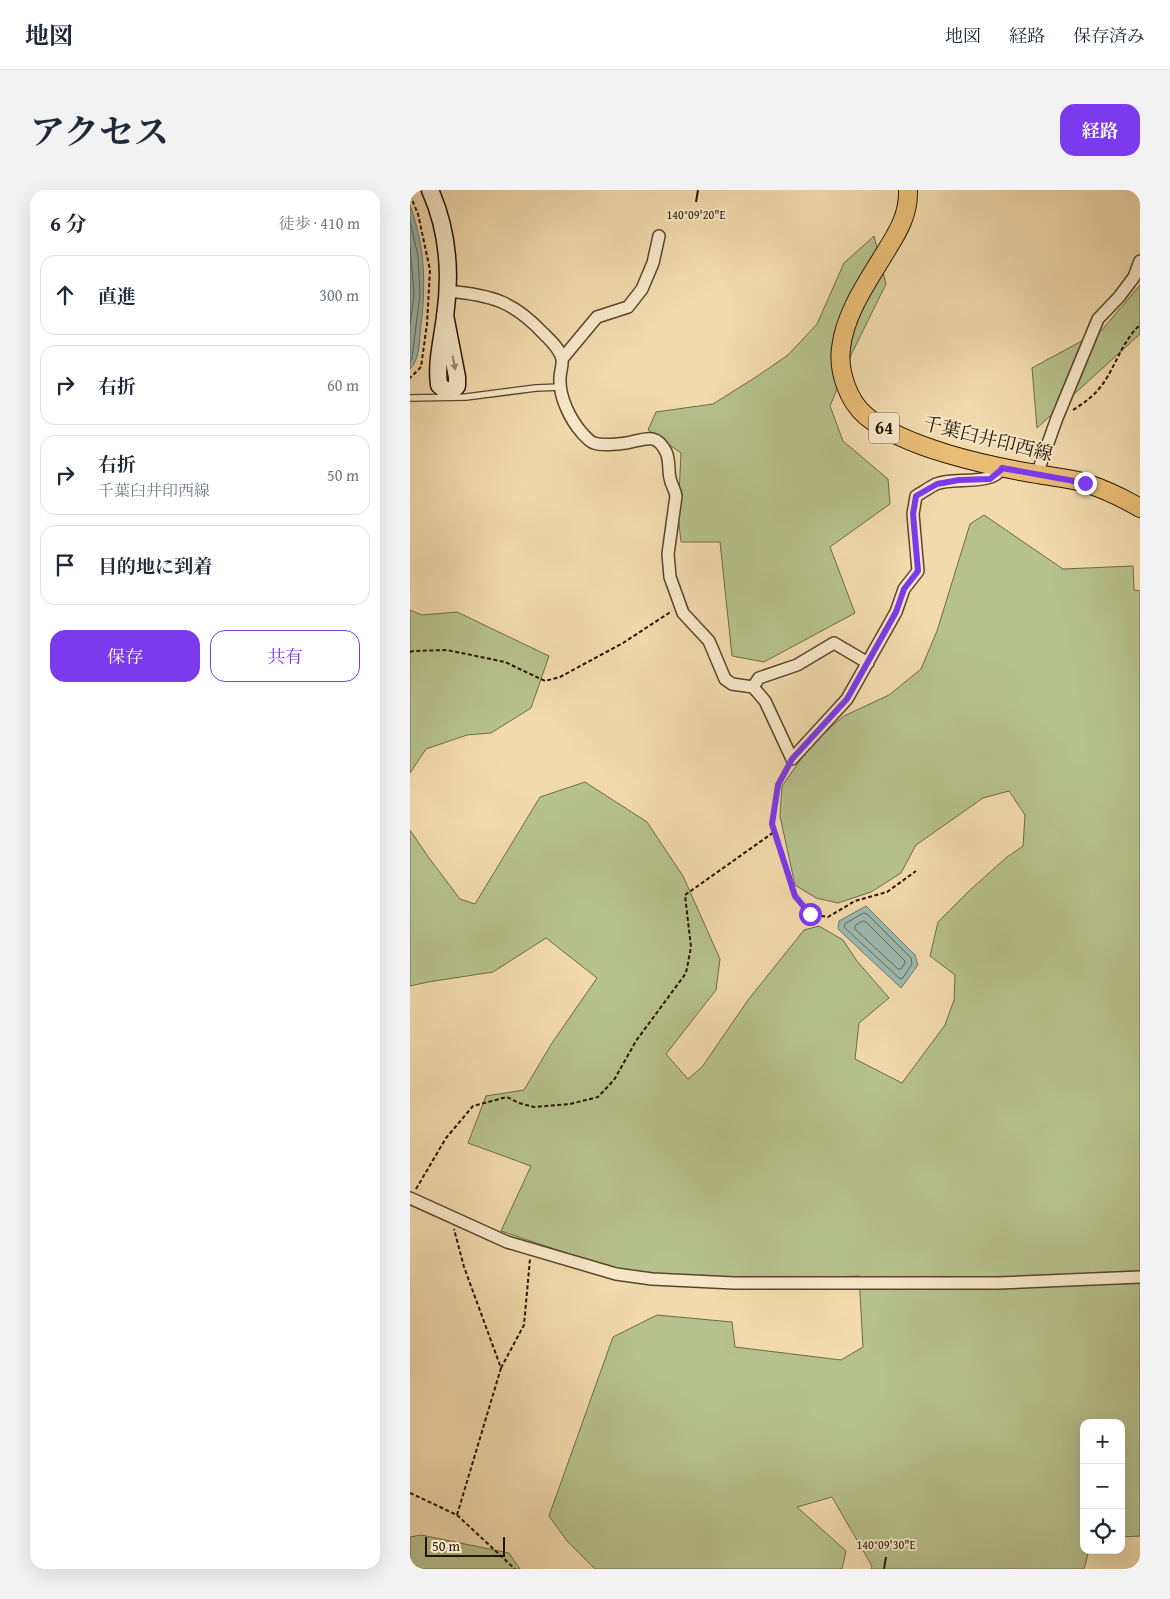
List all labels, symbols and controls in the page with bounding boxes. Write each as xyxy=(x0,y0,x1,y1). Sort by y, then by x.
text: 地図 xyxy=(25,18,73,53)
text: 地図 xyxy=(945,22,981,49)
text: 経路 xyxy=(1009,22,1045,49)
text: 保存済み xyxy=(1073,22,1145,49)
button: 経路 xyxy=(1060,104,1140,156)
text: アクセス xyxy=(30,106,169,157)
text: 140°09'20"E xyxy=(666,206,726,223)
text: 6 分 xyxy=(50,208,87,239)
text: 徒歩 · 410 m xyxy=(279,211,360,235)
icon: ahead xyxy=(51,281,79,309)
text: 直進 xyxy=(98,282,136,310)
text: 300 m xyxy=(319,283,359,307)
one-way arrow xyxy=(450,356,458,371)
icon: right xyxy=(51,371,79,399)
text: 右折 xyxy=(98,372,136,400)
text: 60 m xyxy=(327,373,359,397)
street label: 千葉臼井印西線 xyxy=(920,408,1056,468)
road number: 64 xyxy=(869,412,899,444)
text: 右折 xyxy=(98,450,136,478)
icon: right xyxy=(51,461,79,489)
text: 50 m xyxy=(327,463,359,487)
route end xyxy=(1074,472,1097,495)
text: 千葉臼井印西線 xyxy=(98,478,210,502)
icon: arrive xyxy=(51,551,79,579)
text: 目的地に到着 xyxy=(98,552,212,580)
button: 保存 xyxy=(50,630,200,682)
button: 共有 xyxy=(210,630,360,682)
route start xyxy=(799,903,822,926)
map controls xyxy=(1080,1419,1125,1554)
button: + xyxy=(1080,1419,1125,1464)
button: − xyxy=(1080,1464,1125,1509)
button: locate xyxy=(1080,1509,1125,1554)
scale bar xyxy=(425,1534,505,1557)
text: 50 m xyxy=(432,1536,460,1556)
text: 140°09'30"E xyxy=(856,1536,916,1553)

